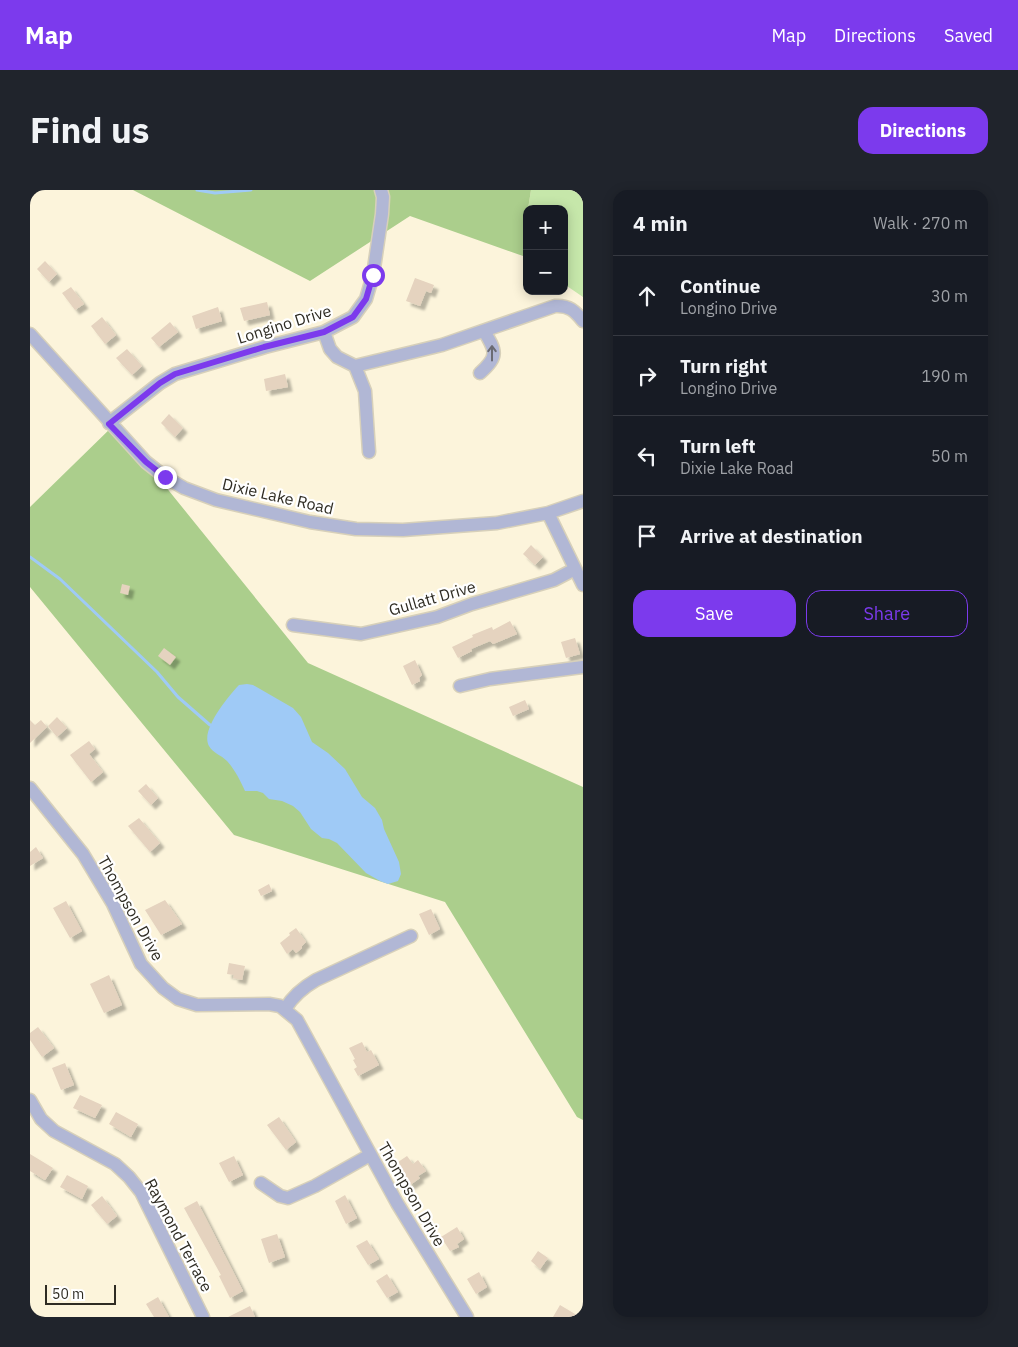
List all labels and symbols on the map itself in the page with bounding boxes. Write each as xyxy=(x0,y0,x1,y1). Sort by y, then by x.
route start xyxy=(362,264,385,287)
street label: Longino Drive xyxy=(235,300,334,348)
one-way arrow xyxy=(487,346,497,362)
route end xyxy=(154,466,177,489)
street label: Dixie Lake Road xyxy=(220,473,336,519)
street label: Gullatt Drive xyxy=(386,576,478,620)
street label: Thompson Drive xyxy=(94,852,168,964)
street label: Thompson Drive xyxy=(374,1138,450,1250)
street label: Raymond Terrace xyxy=(141,1175,217,1295)
scale bar xyxy=(45,1282,116,1305)

